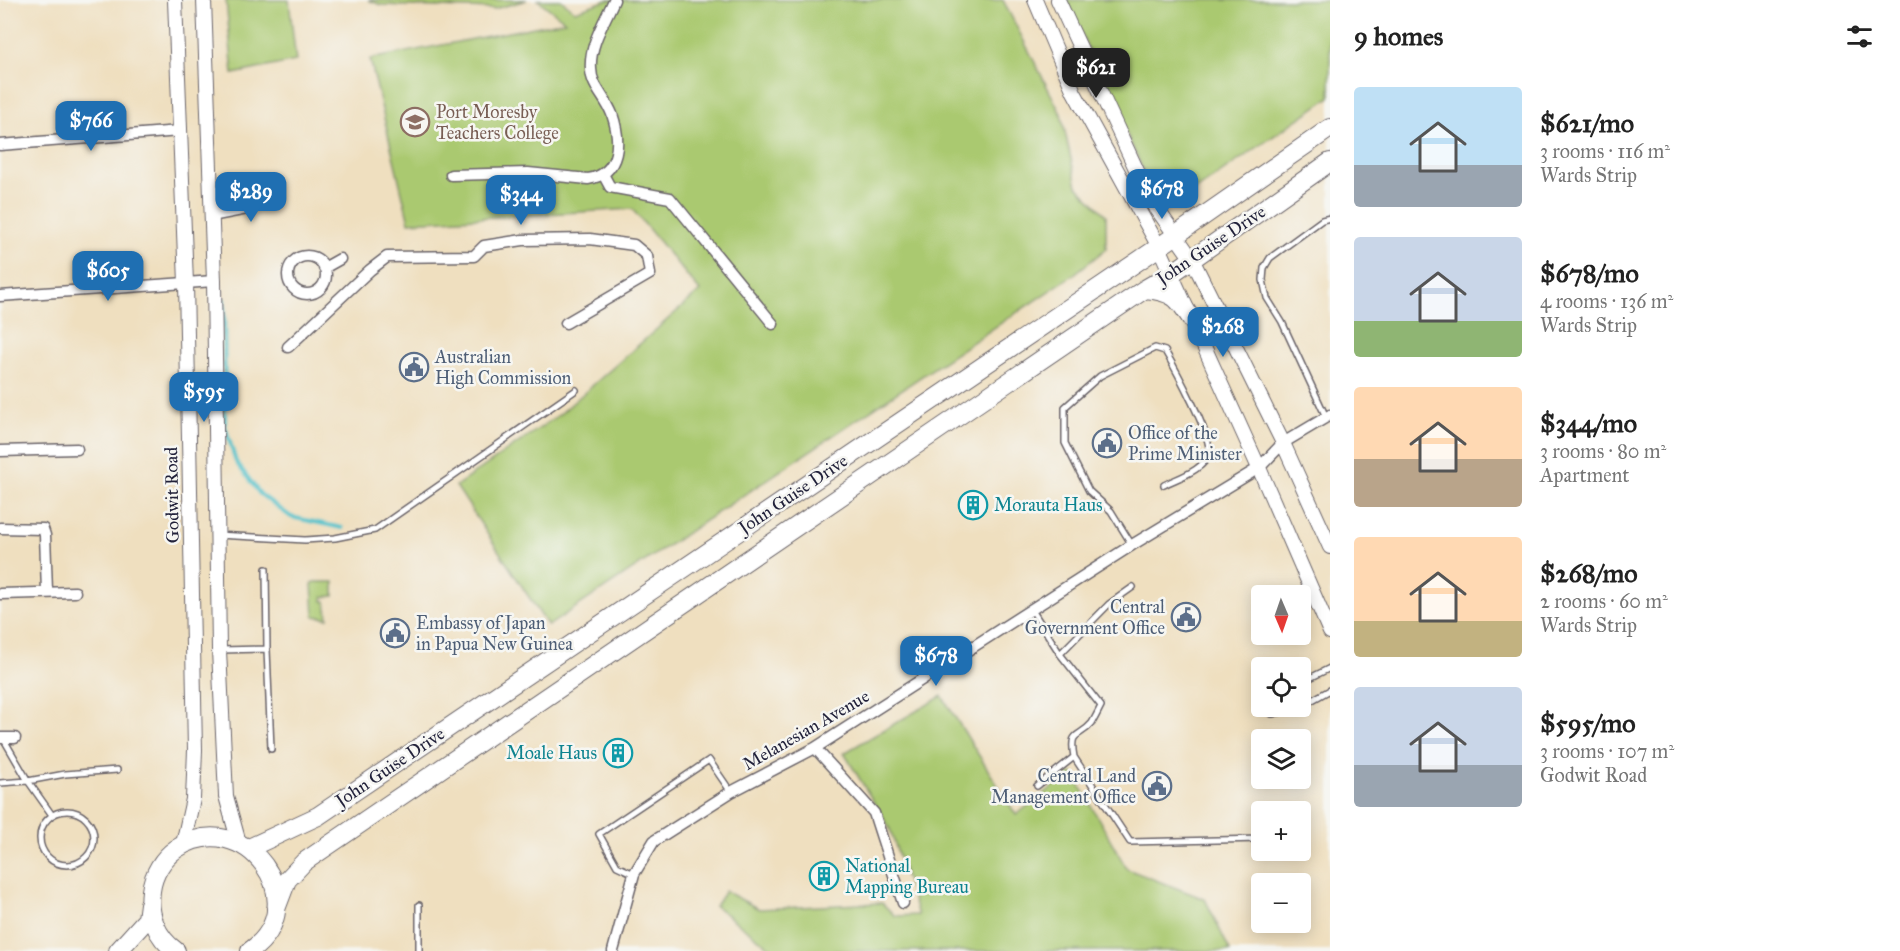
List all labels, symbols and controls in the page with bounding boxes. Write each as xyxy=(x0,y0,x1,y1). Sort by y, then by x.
text: 9 homes xyxy=(1354,20,1443,52)
icon: filters xyxy=(1843,20,1876,53)
pin: $621 xyxy=(1060,48,1132,99)
text: $621 xyxy=(1076,55,1116,79)
pin: $766 xyxy=(55,101,127,152)
place label: Port Moresby Teachers College xyxy=(436,101,559,145)
school or university icon: Port Moresby Teachers College xyxy=(399,106,431,138)
text: $621/mo xyxy=(1540,107,1634,139)
text: $766 xyxy=(69,108,113,132)
icon: home xyxy=(1402,111,1474,183)
text: 3 rooms · 116 m² xyxy=(1540,139,1670,163)
text: Wards Strip xyxy=(1540,163,1637,187)
pin: $678 xyxy=(1126,169,1198,220)
pin: $289 xyxy=(215,172,287,223)
pin: $344 xyxy=(485,175,557,226)
text: $678 xyxy=(1140,176,1184,200)
text: $289 xyxy=(229,179,273,203)
text: $344 xyxy=(500,182,542,206)
street label: John Guise Drive xyxy=(1151,200,1270,292)
pin: $605 xyxy=(72,251,144,302)
text: $678/mo xyxy=(1540,257,1639,289)
text: $605 xyxy=(86,258,130,282)
icon: home xyxy=(1402,261,1474,333)
text: 4 rooms · 136 m² xyxy=(1540,289,1673,313)
pin: $268 xyxy=(1187,307,1259,358)
text: Wards Strip xyxy=(1540,313,1637,337)
text: $268 xyxy=(1202,314,1244,338)
place label: Australian High Commission xyxy=(434,346,572,390)
public building icon: Australian High Commission xyxy=(398,351,430,383)
pin: $595 xyxy=(168,372,240,423)
text: $595 xyxy=(183,379,225,403)
text: $344/mo xyxy=(1540,407,1637,439)
icon: home xyxy=(1402,411,1474,483)
place label: Office of the Prime Minister xyxy=(1128,422,1242,465)
public building icon: Office of the Prime Minister xyxy=(1091,427,1123,459)
text: 3 rooms · 80 m² xyxy=(1540,439,1666,463)
street label: Godwit Road xyxy=(160,447,184,543)
street label: John Guise Drive xyxy=(733,449,852,541)
text: Apartment xyxy=(1540,463,1629,487)
building icon: Morauta Haus xyxy=(957,489,989,521)
place label: Morauta Haus xyxy=(994,494,1103,516)
text: $268/mo xyxy=(1540,557,1638,589)
icon: home xyxy=(1402,561,1474,633)
north arrow xyxy=(1251,585,1311,645)
map controls xyxy=(1251,585,1311,933)
text: 2 rooms · 60 m² xyxy=(1540,589,1668,613)
place label: Central Government Office xyxy=(1025,596,1165,639)
public building icon: Central Government Office xyxy=(1170,601,1202,633)
place label: Embassy of Japan in Papua New Guinea xyxy=(416,612,573,655)
text: Wards Strip xyxy=(1540,613,1637,637)
public building icon: Embassy of Japan in Papua New Guinea xyxy=(379,617,411,649)
pin: $678 xyxy=(900,636,972,687)
text: $678 xyxy=(914,643,958,667)
button: locate xyxy=(1251,657,1311,717)
street label: Melanesian Avenue xyxy=(739,685,873,775)
text: $595/mo xyxy=(1540,707,1635,739)
icon: home xyxy=(1402,711,1474,783)
street label: John Guise Drive xyxy=(330,722,449,814)
button: layers xyxy=(1251,729,1311,789)
building icon: Moale Haus xyxy=(602,737,634,769)
text: 3 rooms · 107 m² xyxy=(1540,739,1674,763)
place label: Moale Haus xyxy=(506,742,597,764)
text: Godwit Road xyxy=(1540,763,1647,787)
place label: Central Land Management Office xyxy=(991,765,1136,809)
public building icon: Central Land Management Office xyxy=(1141,770,1173,802)
button: + xyxy=(1251,801,1311,861)
place label: National Mapping Bureau xyxy=(845,855,969,899)
building icon: National Mapping Bureau xyxy=(808,860,840,892)
button: − xyxy=(1251,873,1311,933)

